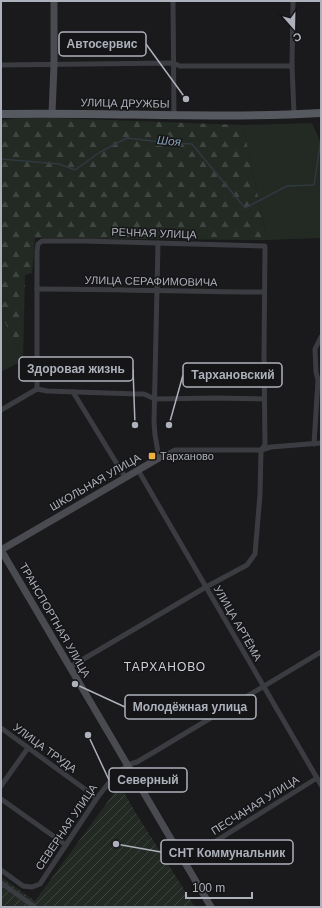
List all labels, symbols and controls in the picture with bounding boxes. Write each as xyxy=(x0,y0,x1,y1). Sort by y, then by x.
north arrow xyxy=(274,8,314,48)
text: С xyxy=(292,30,303,44)
callout: Автосервис xyxy=(59,32,146,56)
text: Автосервис xyxy=(67,37,138,51)
street label: УЛИЦА ДРУЖБЫ xyxy=(80,96,170,110)
water label: Шоя xyxy=(156,133,182,149)
street label: РЕЧНАЯ УЛИЦА xyxy=(111,226,198,241)
street label: УЛИЦА СЕРАФИМОВИЧА xyxy=(84,274,218,288)
callout: Здоровая жизнь xyxy=(19,357,133,381)
text: Здоровая жизнь xyxy=(27,362,125,376)
callout: Тархановский xyxy=(183,363,282,387)
text: Тархановский xyxy=(191,368,275,382)
place label: Тарханово xyxy=(160,450,214,462)
street label: ШКОЛЬНАЯ УЛИЦА xyxy=(48,451,143,513)
marker: Тарханово xyxy=(147,451,157,461)
street label: ТРАНСПОРТНАЯ УЛИЦА xyxy=(17,561,93,680)
street label: УЛИЦА АРТЁМА xyxy=(212,583,265,663)
district label: ТАРХАНОВО xyxy=(124,660,206,674)
callout: Молодёжная улица xyxy=(125,695,256,719)
text: Молодёжная улица xyxy=(133,700,248,714)
street label: УЛИЦА ТРУДА xyxy=(11,721,80,775)
callout: Северный xyxy=(109,768,187,792)
text: Северный xyxy=(117,773,179,787)
street label: ПЕСЧАНАЯ УЛИЦА xyxy=(209,773,302,837)
street label: СЕВЕРНАЯ УЛИЦА xyxy=(33,781,100,872)
callout: СНТ Коммунальник xyxy=(161,840,293,864)
text: СНТ Коммунальник xyxy=(169,846,286,860)
scale bar xyxy=(186,874,252,900)
text: 100 m xyxy=(192,881,225,895)

